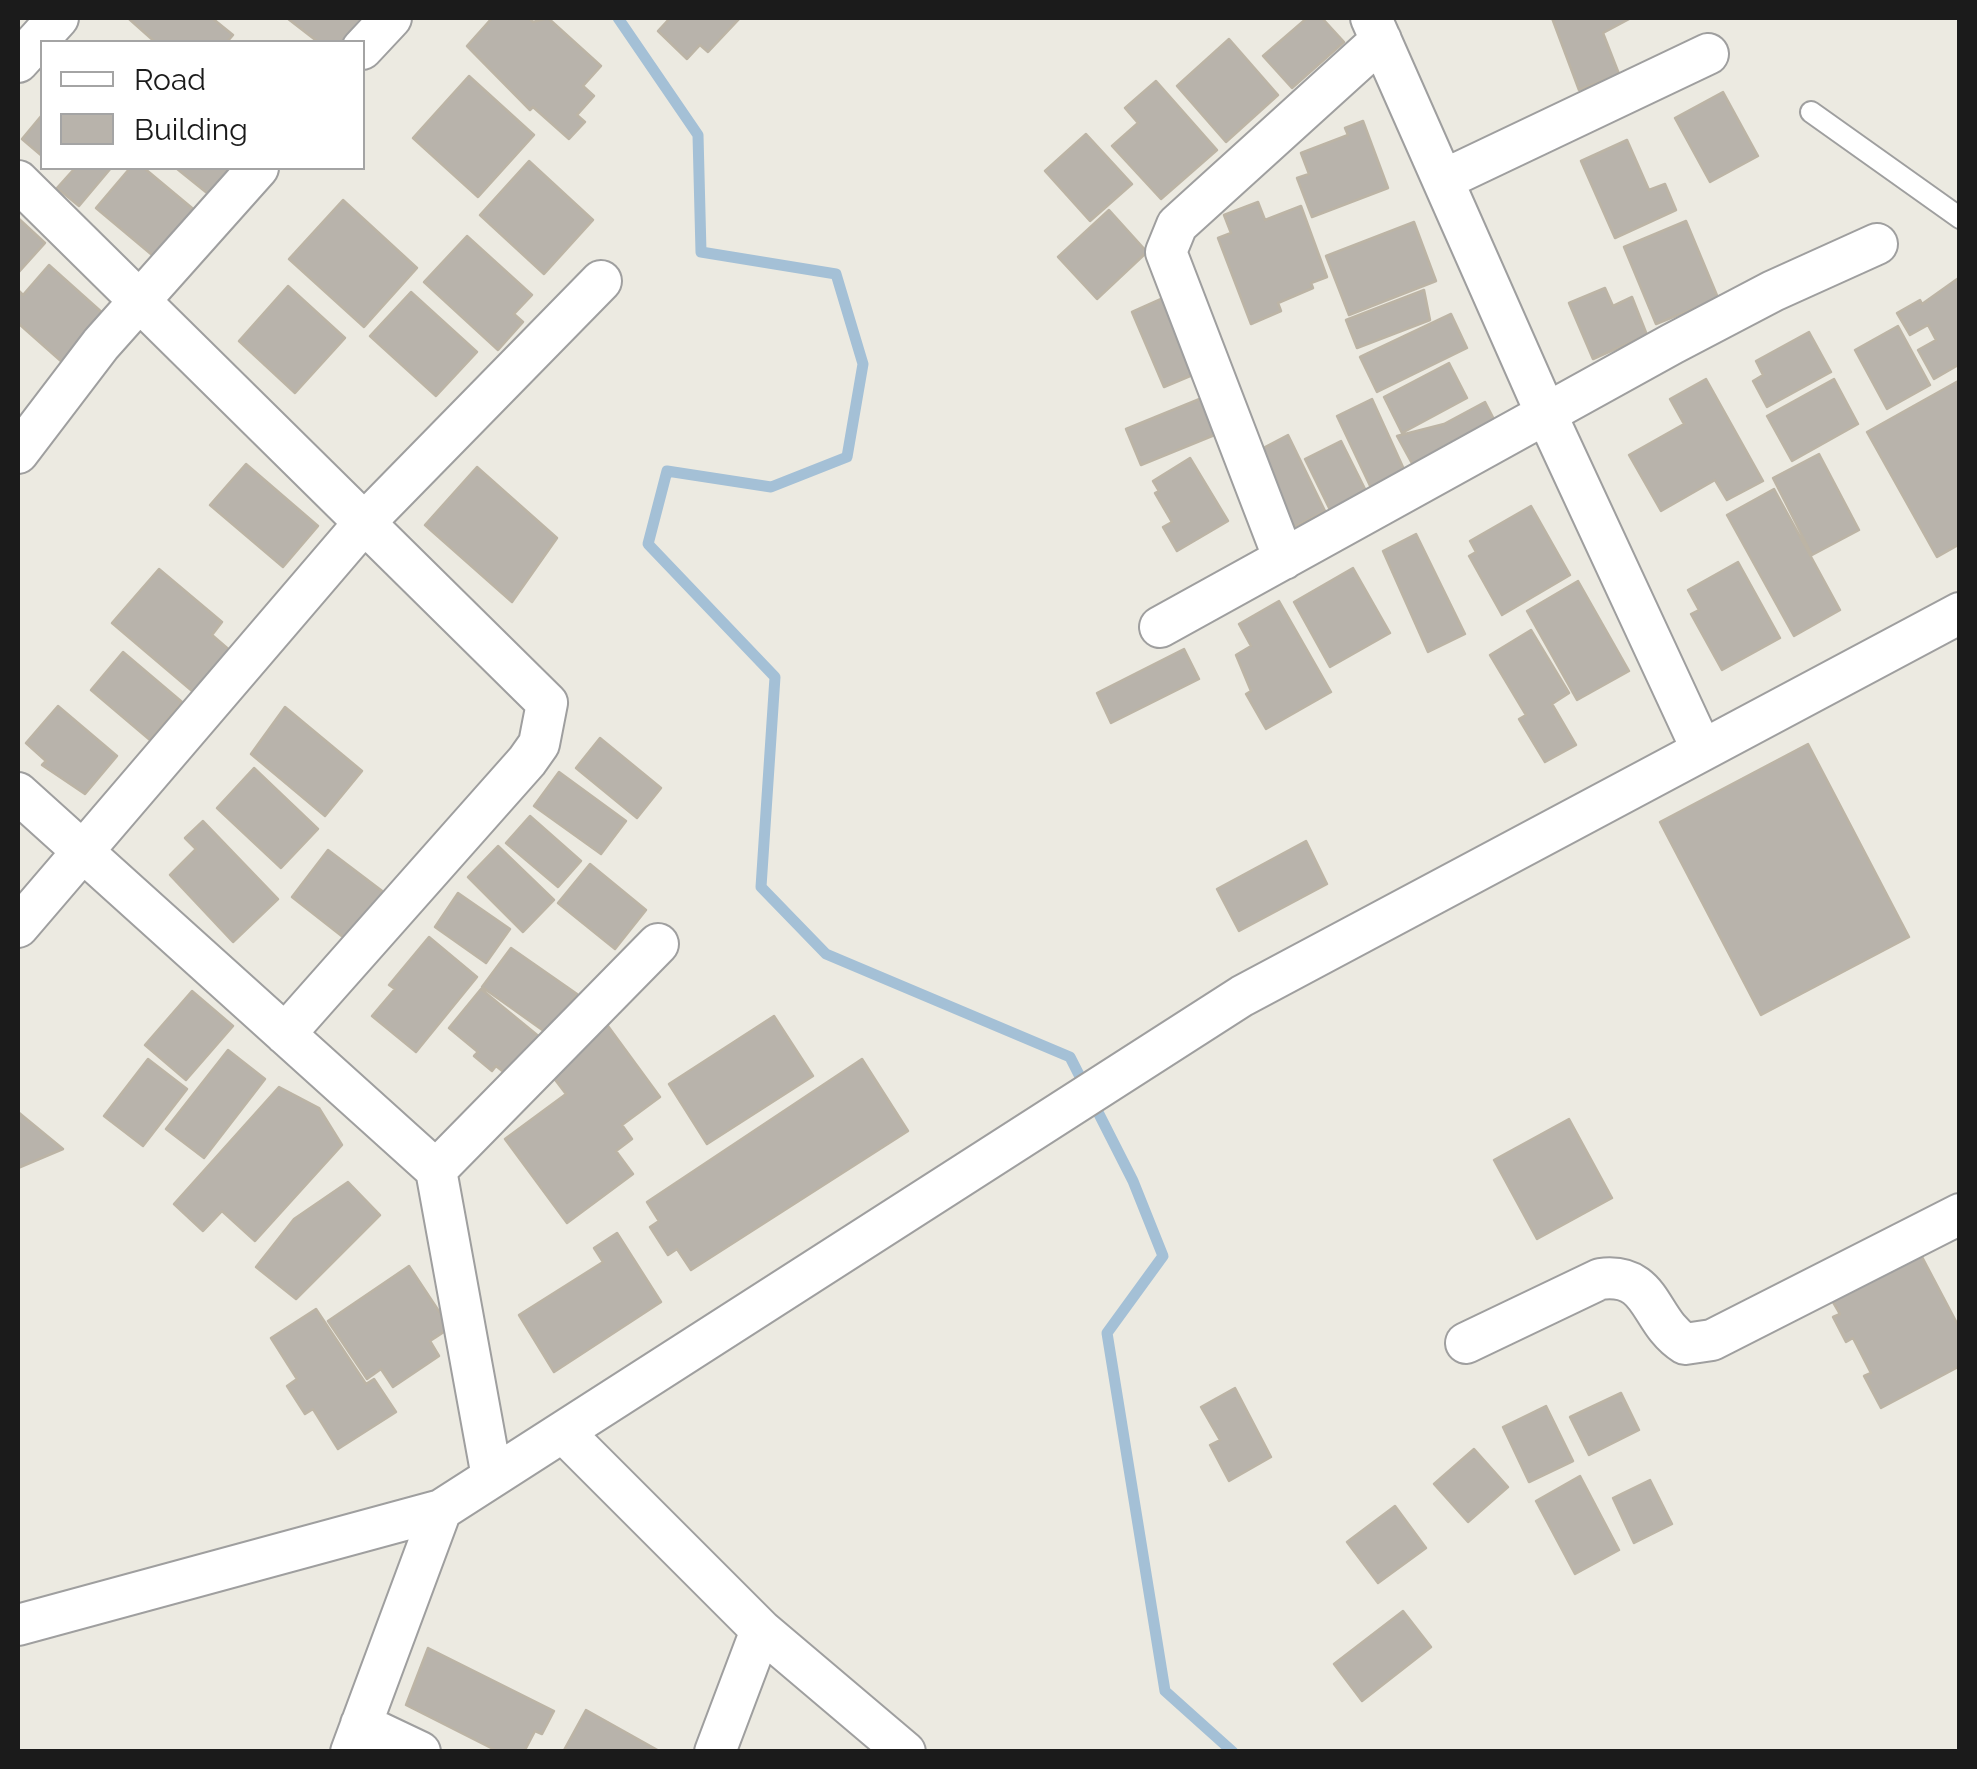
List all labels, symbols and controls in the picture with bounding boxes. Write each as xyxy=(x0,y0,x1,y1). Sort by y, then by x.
legend xyxy=(40,40,365,170)
text: Road xyxy=(134,62,206,97)
text: Building xyxy=(134,112,248,147)

